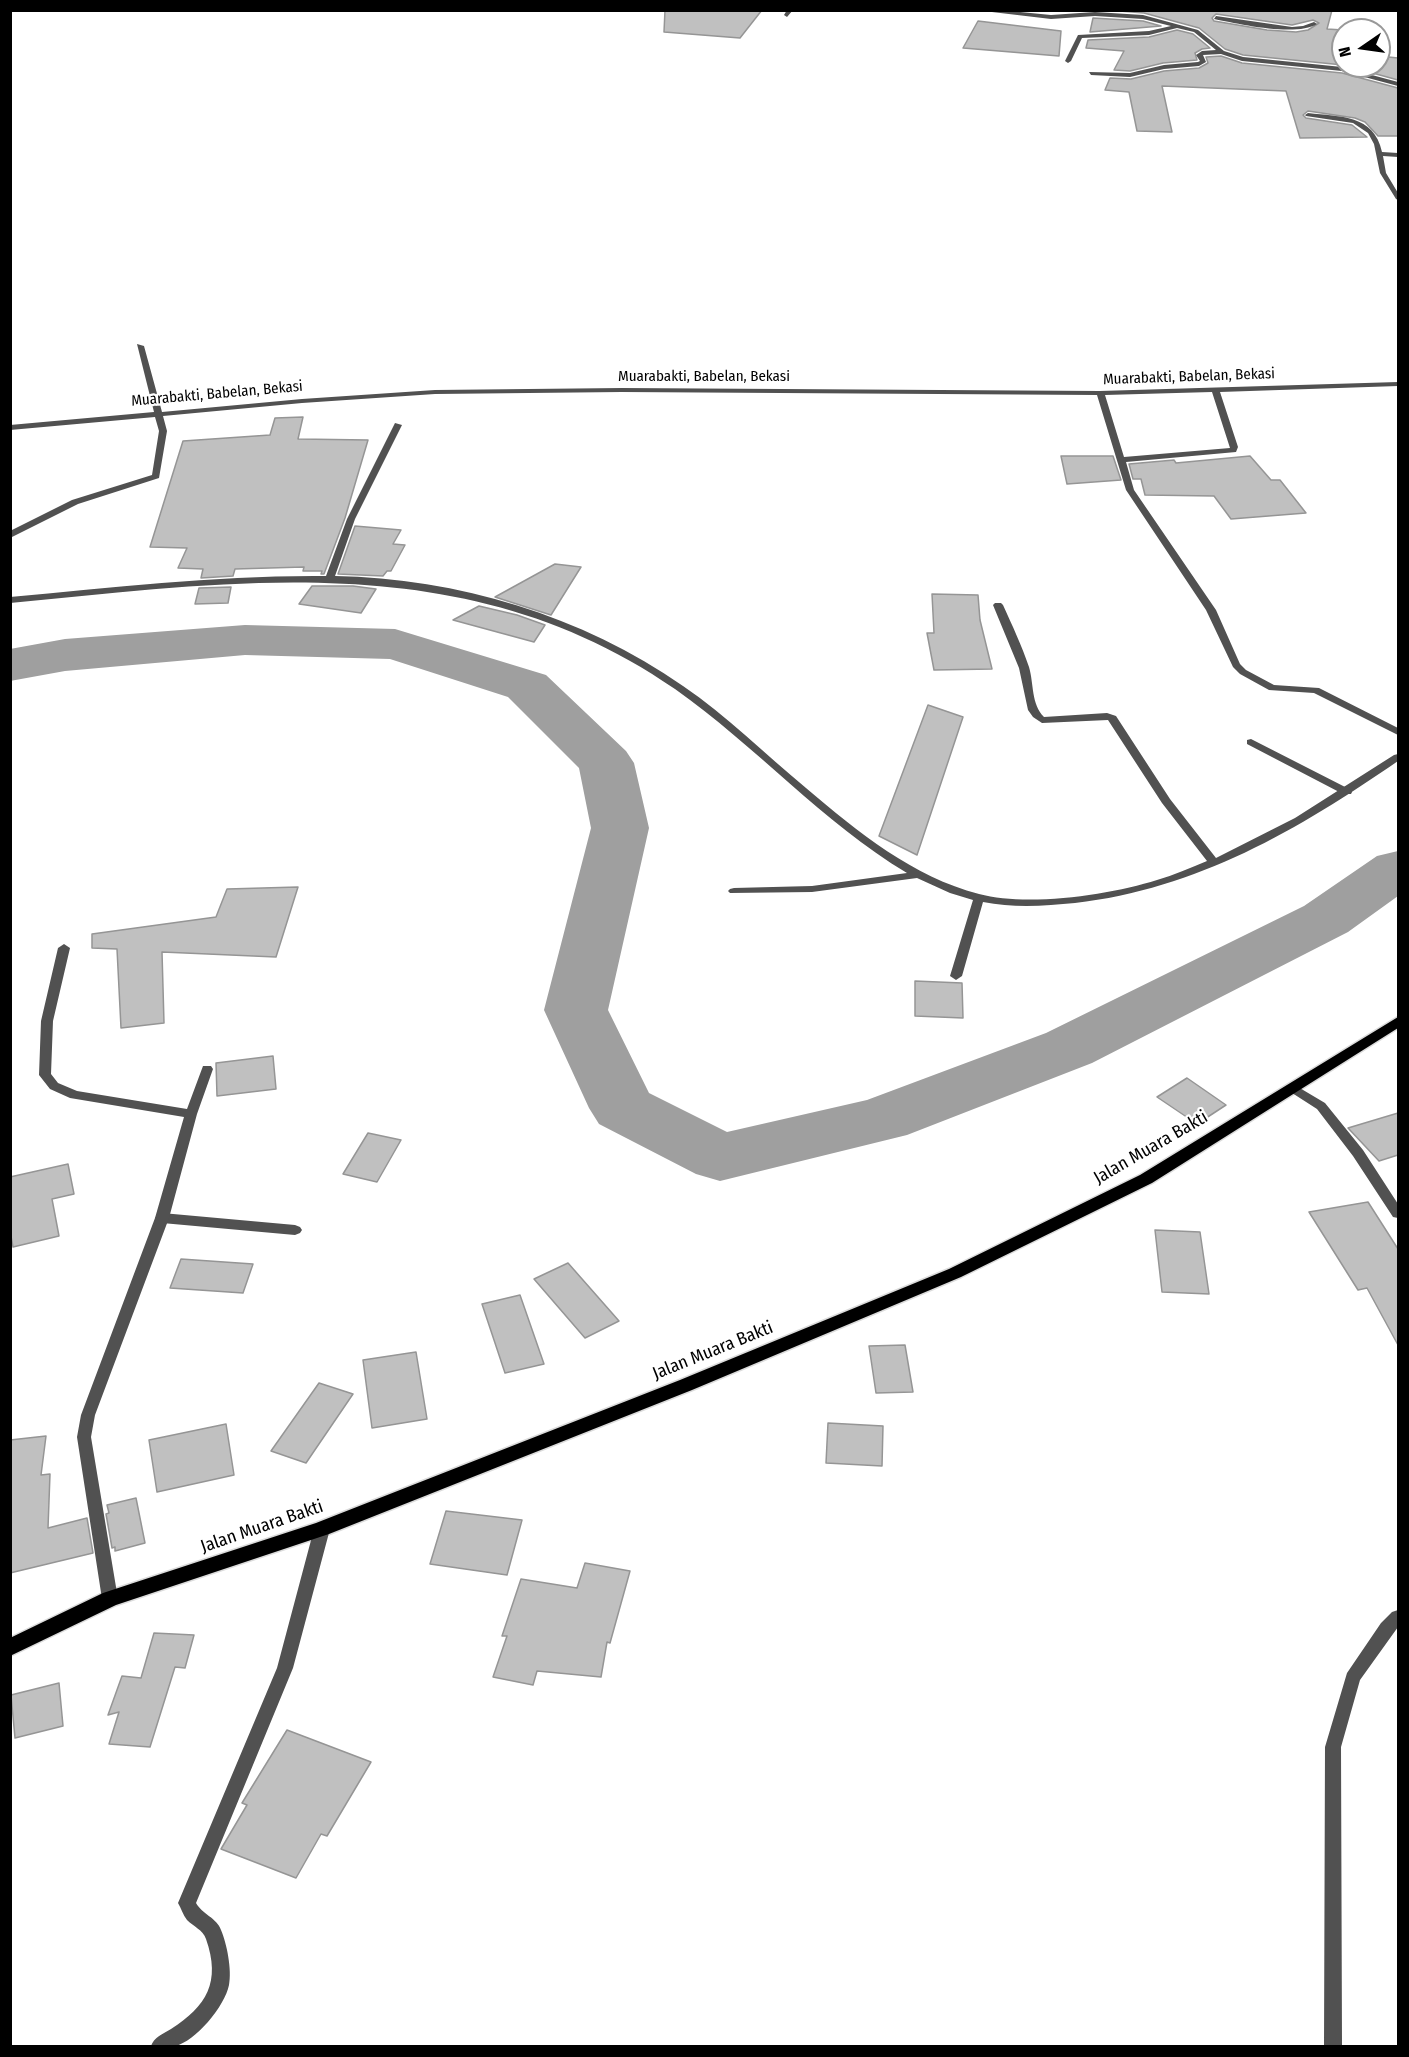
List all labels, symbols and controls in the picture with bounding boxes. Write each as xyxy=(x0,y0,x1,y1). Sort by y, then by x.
north arrow xyxy=(1331,18,1391,78)
text: N xyxy=(1335,45,1355,59)
street label: Muarabakti, Babelan, Bekasi xyxy=(1103,365,1275,389)
street label: Muarabakti, Babelan, Bekasi xyxy=(618,368,790,386)
street label: Muarabakti, Babelan, Bekasi xyxy=(131,378,303,410)
street label: Jalan Muara Bakti xyxy=(1090,1107,1212,1189)
street label: Jalan Muara Bakti xyxy=(650,1317,776,1385)
street label: Jalan Muara Bakti xyxy=(198,1496,326,1558)

